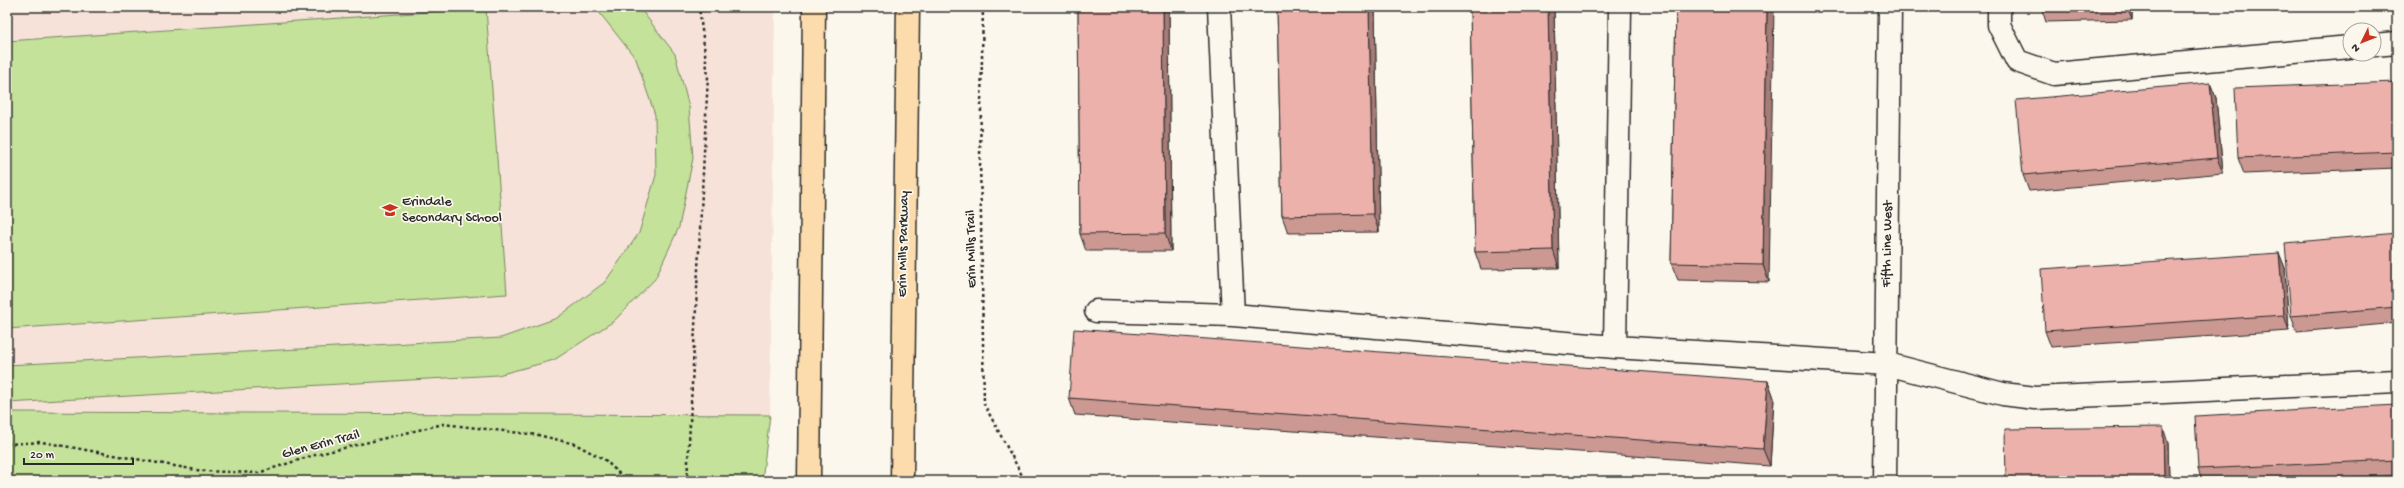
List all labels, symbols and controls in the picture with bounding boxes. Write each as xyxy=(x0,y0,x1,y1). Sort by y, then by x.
north arrow xyxy=(2342,22,2382,62)
text: N xyxy=(2349,41,2363,54)
street label: Erin Mills Parkway xyxy=(895,191,913,297)
place label: Erindale Secondary School xyxy=(402,194,502,227)
street label: Fifth Line West xyxy=(1879,199,1897,288)
school or university icon: Erindale Secondary School xyxy=(381,201,399,219)
street label: Erin Mills Trail xyxy=(963,210,981,288)
street label: Glen Erin Trail xyxy=(280,426,362,464)
scale bar xyxy=(24,440,133,466)
text: 20 m xyxy=(30,449,55,463)

